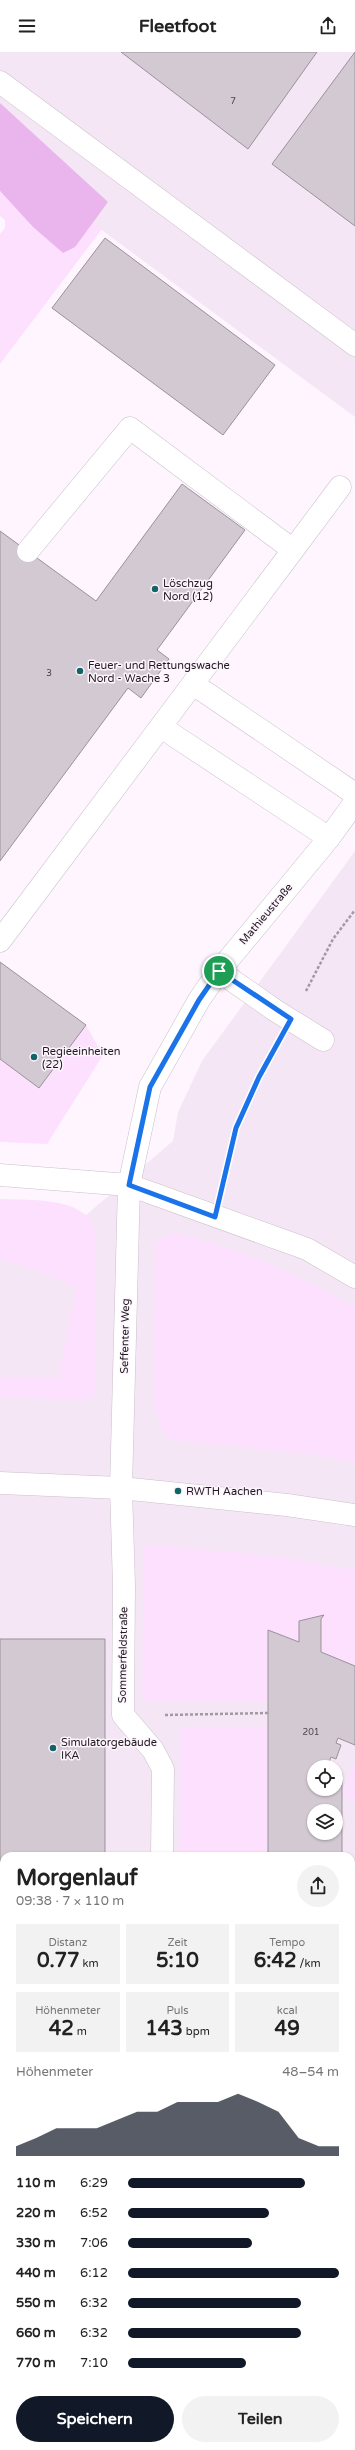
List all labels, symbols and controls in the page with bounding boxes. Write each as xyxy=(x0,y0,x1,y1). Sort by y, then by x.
icon: menu xyxy=(16,15,38,37)
text: Fleetfoot xyxy=(139,15,216,37)
icon: share xyxy=(317,15,339,37)
house number: 7 xyxy=(230,96,236,107)
place label: Löschzug Nord (12) xyxy=(163,577,213,603)
marker: Löschzug Nord (12) xyxy=(150,584,160,594)
place label: Feuer- und Rettungswache Nord - Wache 3 xyxy=(88,659,230,685)
marker: Feuer- und Rettungswache Nord - Wache 3 xyxy=(75,666,85,676)
house number: 3 xyxy=(46,668,52,679)
street label: Mathieustraße xyxy=(237,881,295,947)
pin xyxy=(202,954,236,988)
icon: arrive xyxy=(208,960,230,982)
place label: Regieeinheiten (22) xyxy=(42,1045,120,1071)
marker: Regieeinheiten (22) xyxy=(29,1052,39,1062)
street label: Seffenter Weg xyxy=(118,1298,132,1374)
place label: RWTH Aachen xyxy=(186,1485,263,1498)
marker: RWTH Aachen xyxy=(173,1486,183,1496)
street label: Sommerfeldstraße xyxy=(116,1607,130,1703)
house number: 201 xyxy=(303,1727,319,1738)
place label: Simulatorgebäude IKA xyxy=(61,1736,157,1762)
marker: Simulatorgebäude IKA xyxy=(48,1743,58,1753)
map controls xyxy=(307,1760,343,1840)
button: locate xyxy=(307,1760,343,1796)
button: layers xyxy=(307,1804,343,1840)
text: Morgenlauf xyxy=(16,1865,138,1891)
button: share xyxy=(297,1865,339,1907)
text: 09:38 · 7 × 110 m xyxy=(16,1893,124,1909)
text: Distanz xyxy=(48,1936,87,1949)
text: Zeit xyxy=(167,1936,188,1949)
text: Tempo xyxy=(269,1936,305,1949)
text: 0.77 xyxy=(37,1949,80,1973)
text: 5:10 xyxy=(156,1949,199,1973)
text: 6:42 xyxy=(254,1949,297,1973)
text: km xyxy=(80,1957,99,1970)
text: /km xyxy=(297,1957,321,1970)
text: Höhenmeter xyxy=(35,2004,101,2017)
text: Puls xyxy=(166,2004,189,2017)
text: kcal xyxy=(277,2004,298,2017)
text: 42 xyxy=(49,2017,74,2041)
text: 143 xyxy=(145,2017,183,2041)
text: 49 xyxy=(275,2017,300,2041)
text: m xyxy=(74,2025,87,2038)
text: bpm xyxy=(183,2025,210,2038)
text: Höhenmeter xyxy=(16,2064,93,2080)
text: 48–54 m xyxy=(282,2064,339,2080)
text: 110 m xyxy=(16,2175,56,2191)
text: 6:29 xyxy=(80,2175,108,2191)
text: 220 m xyxy=(16,2205,56,2221)
text: 6:52 xyxy=(80,2205,108,2221)
text: 330 m xyxy=(16,2235,56,2251)
text: 7:06 xyxy=(80,2235,108,2251)
text: 440 m xyxy=(16,2265,56,2281)
text: 6:12 xyxy=(80,2265,108,2281)
text: 550 m xyxy=(16,2295,56,2311)
text: 6:32 xyxy=(80,2295,108,2311)
text: 660 m xyxy=(16,2325,56,2341)
text: 6:32 xyxy=(80,2325,108,2341)
text: 770 m xyxy=(16,2355,56,2371)
text: 7:10 xyxy=(80,2355,108,2371)
button: Speichern xyxy=(16,2396,174,2442)
button: Teilen xyxy=(182,2396,339,2442)

